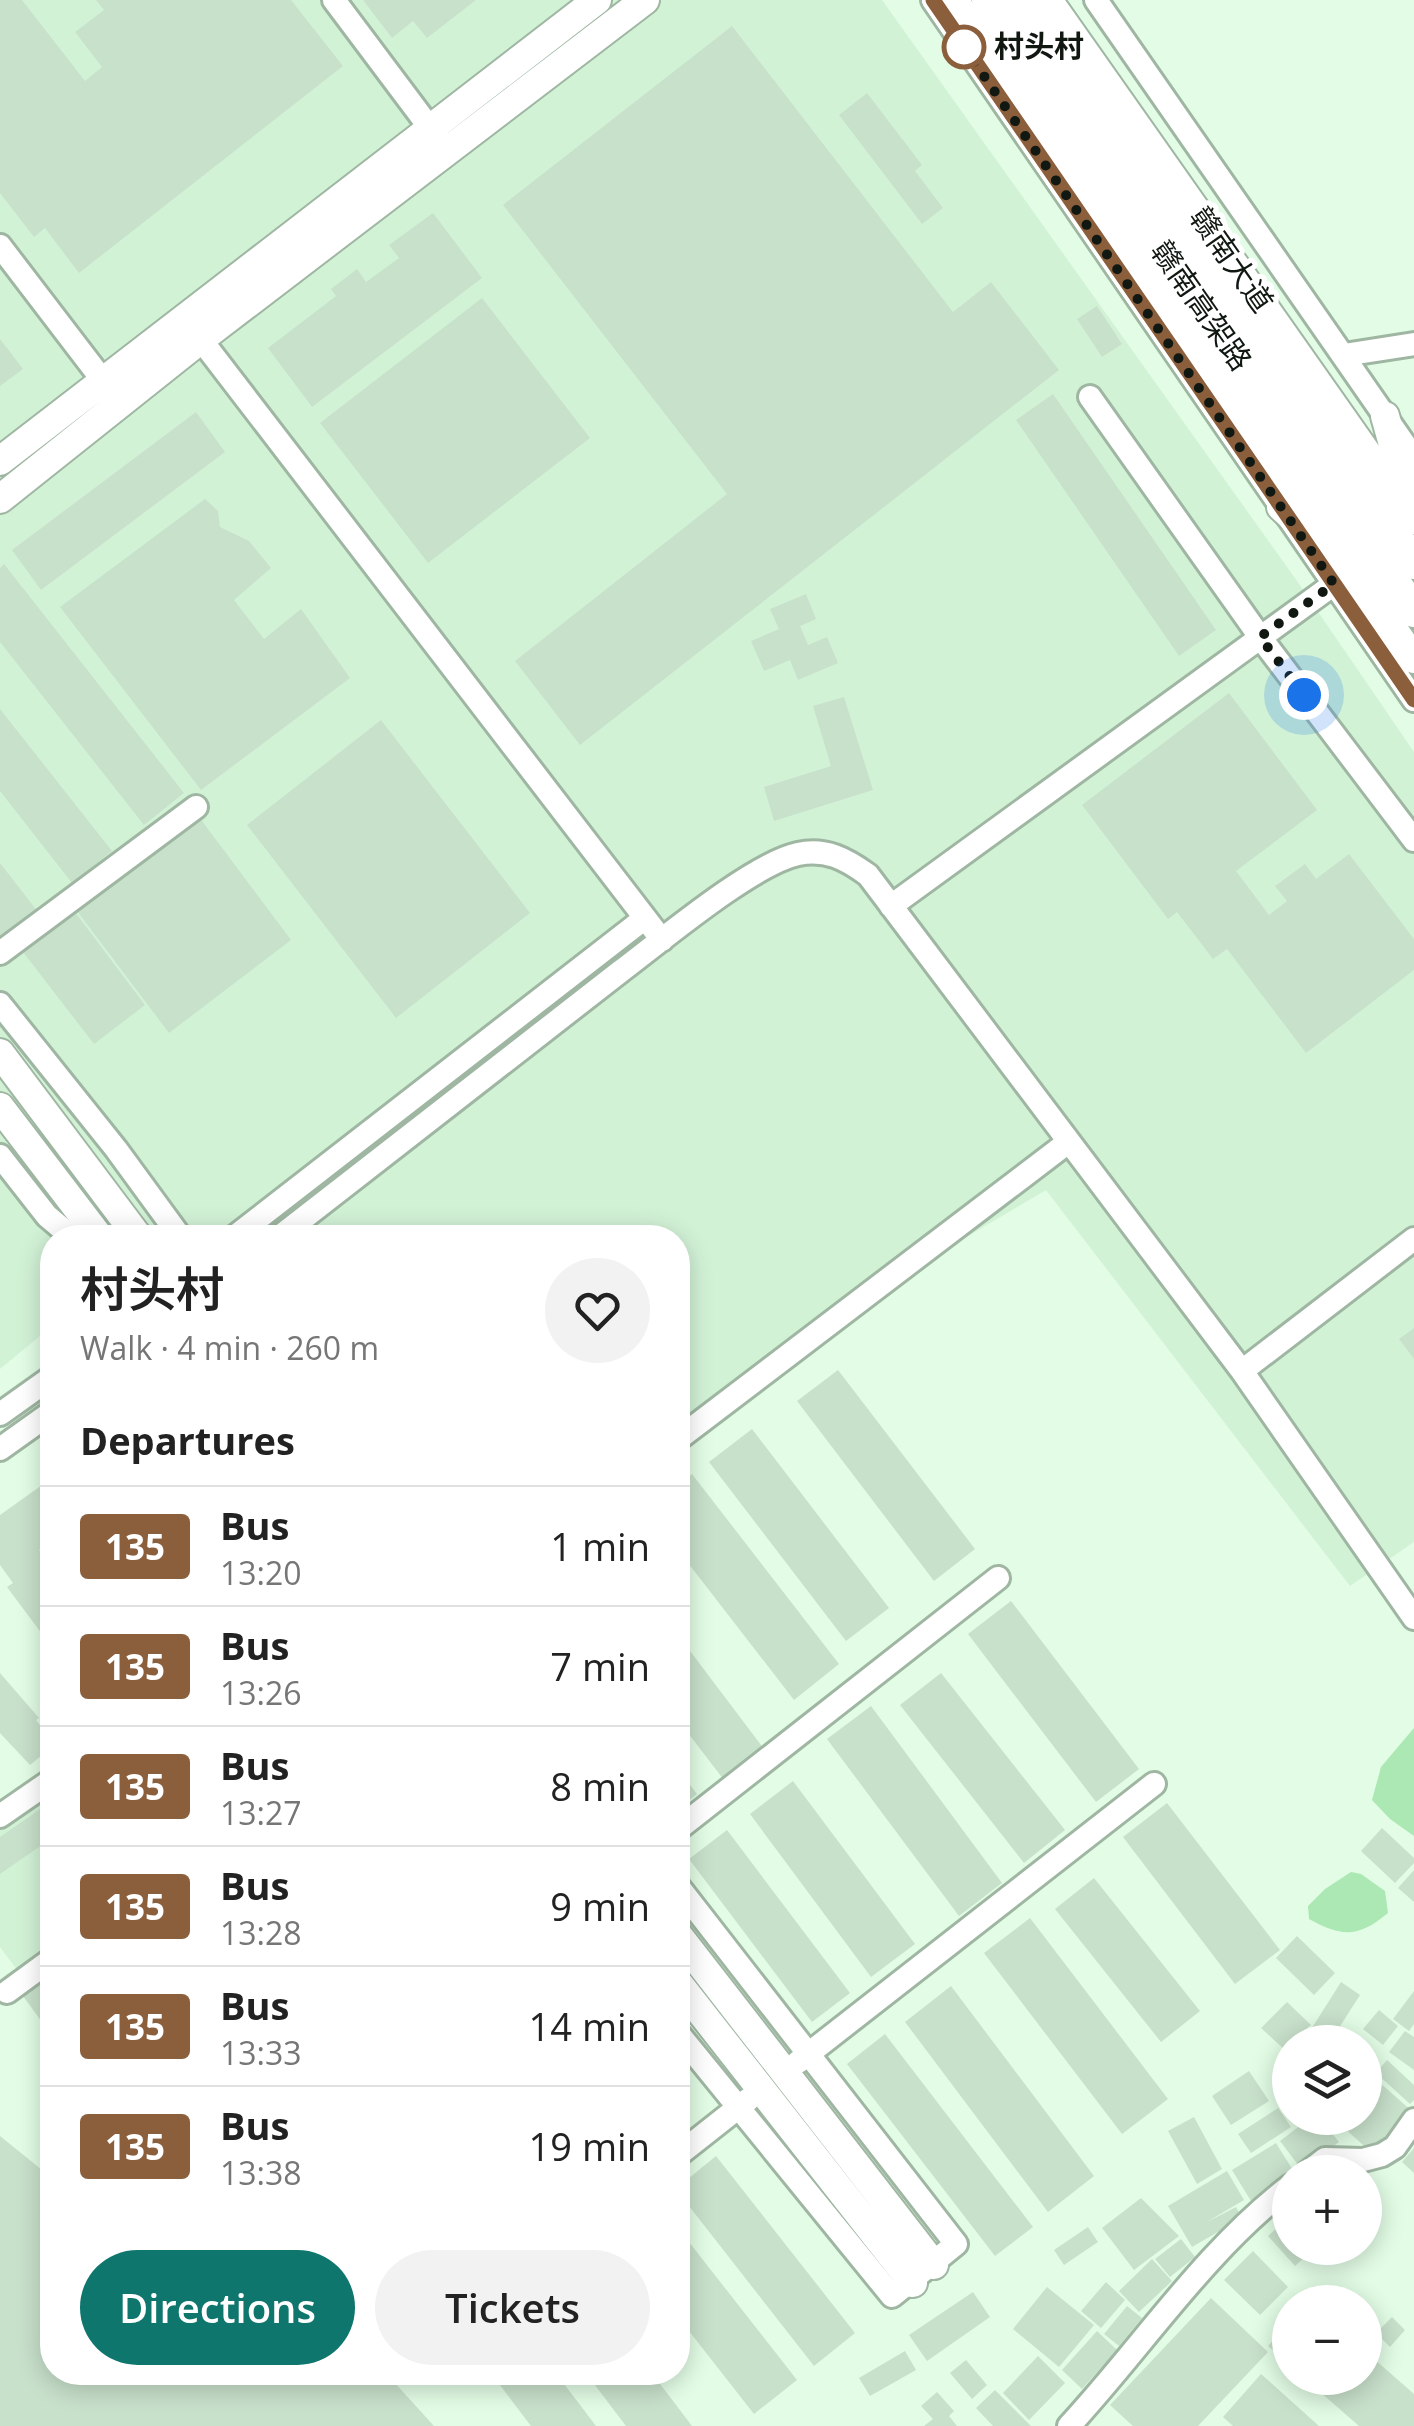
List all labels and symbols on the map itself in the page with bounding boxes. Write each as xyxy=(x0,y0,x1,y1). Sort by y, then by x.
place label: 村头村 xyxy=(994,25,1084,66)
marker: 村头村 xyxy=(943,26,985,68)
street label: 赣南大道 xyxy=(1181,198,1283,320)
street label: 赣南高架路 xyxy=(1142,232,1262,378)
your location xyxy=(1279,670,1329,720)

